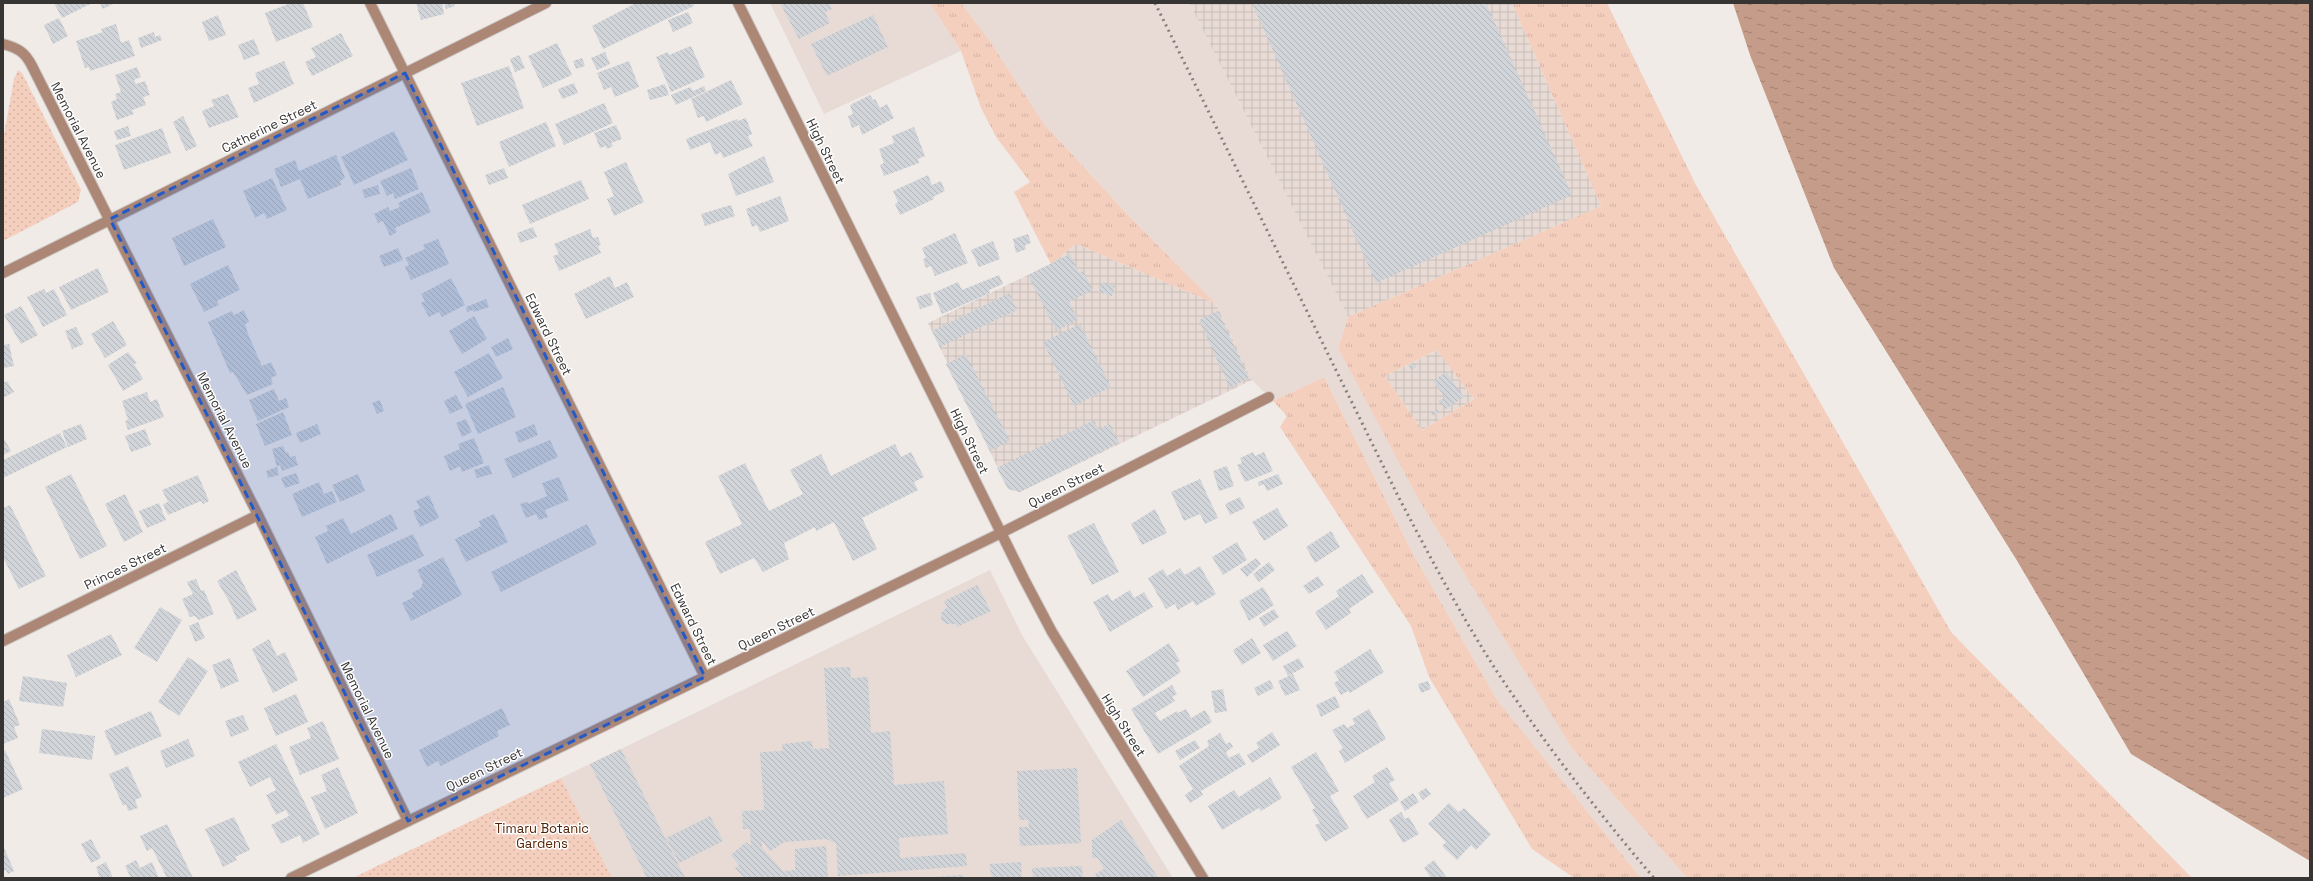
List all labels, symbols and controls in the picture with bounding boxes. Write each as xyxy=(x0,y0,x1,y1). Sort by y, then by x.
street label: Memorial Avenue xyxy=(47,79,110,181)
street label: Catherine Street xyxy=(219,96,320,157)
street label: High Street xyxy=(802,116,849,187)
street label: Edward Street xyxy=(521,290,576,378)
street label: Memorial Avenue xyxy=(193,369,256,471)
street label: High Street xyxy=(946,406,993,477)
street label: Queen Street xyxy=(1025,459,1107,512)
street label: Princes Street xyxy=(81,539,169,594)
street label: Edward Street xyxy=(666,580,721,668)
street label: Queen Street xyxy=(735,603,817,654)
street label: Memorial Avenue xyxy=(337,659,398,762)
street label: High Street xyxy=(1098,691,1150,760)
street label: Queen Street xyxy=(443,744,525,795)
park label: Timaru Botanic Gardens xyxy=(495,820,589,852)

